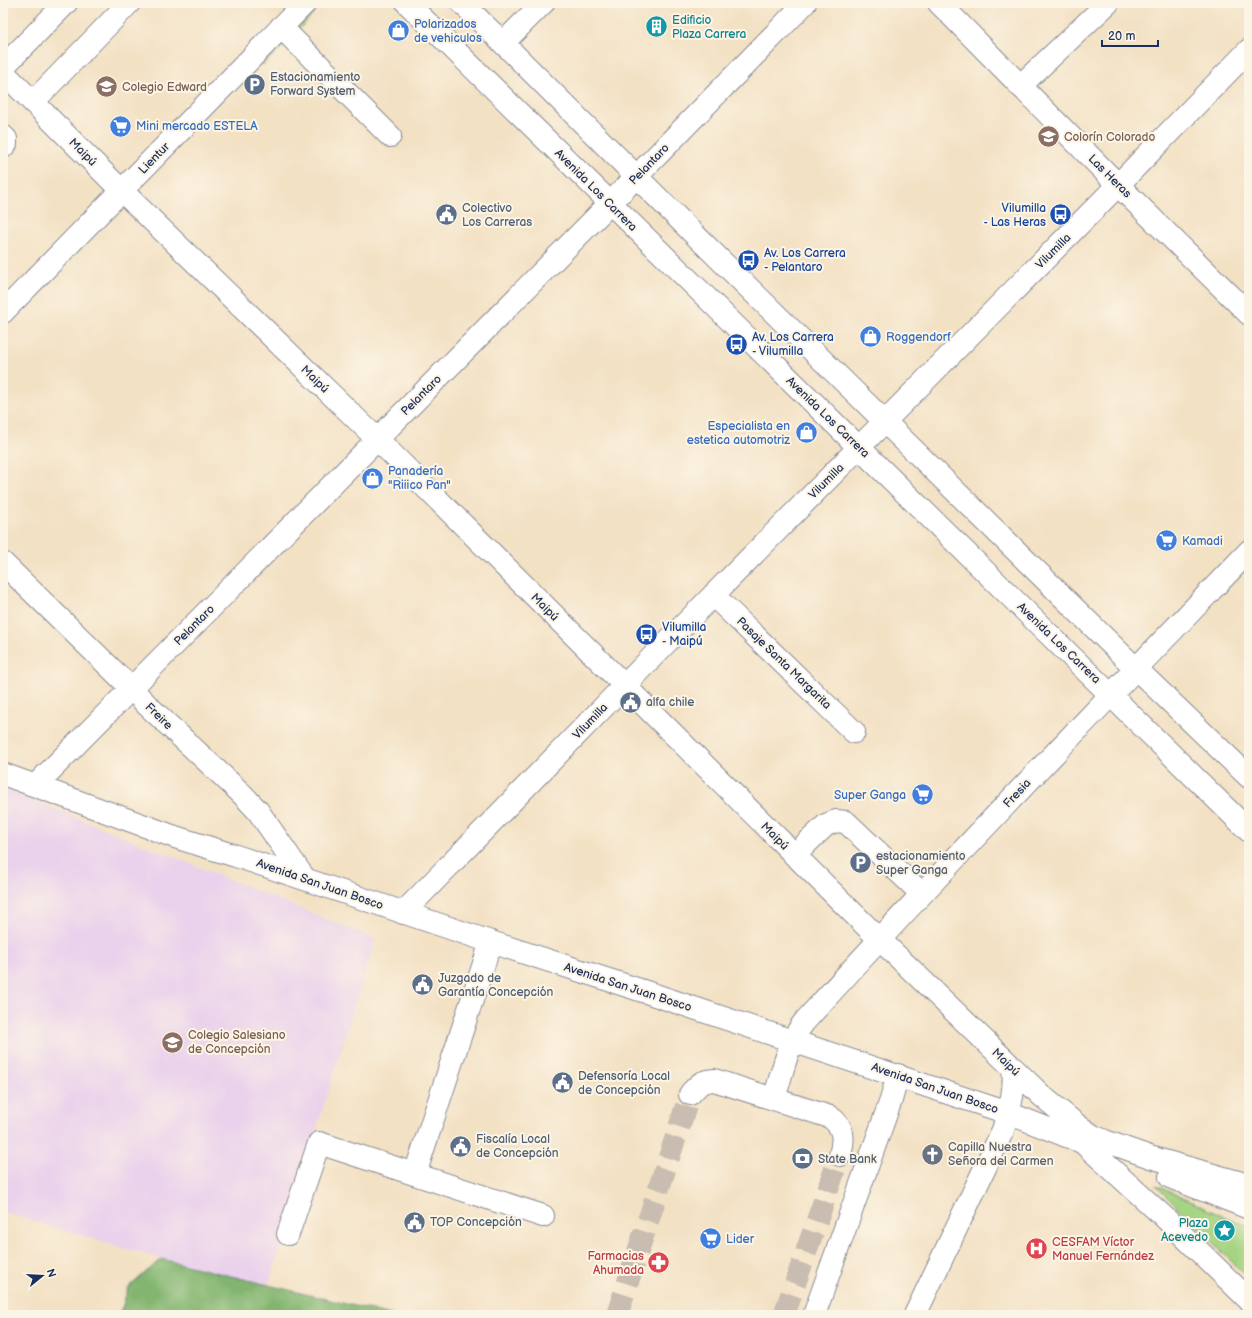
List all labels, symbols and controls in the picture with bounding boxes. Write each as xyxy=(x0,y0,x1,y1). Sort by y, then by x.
place label: Edificio Plaza Carrera xyxy=(672,13,747,42)
building icon: Edificio Plaza Carrera xyxy=(643,14,669,40)
place label: Polarizados de vehiculos xyxy=(414,17,482,46)
shop icon: Polarizados de vehiculos xyxy=(385,18,411,44)
scale bar xyxy=(1102,22,1158,48)
text: 20 m xyxy=(1108,29,1135,44)
place label: Estacionamiento Forward System xyxy=(270,70,360,99)
parking icon: Estacionamiento Forward System xyxy=(241,71,267,97)
school or university icon: Colegio Edward xyxy=(94,74,120,100)
place label: Colegio Edward xyxy=(122,80,207,95)
supermarket icon: Mini mercado ESTELA xyxy=(108,113,134,139)
place label: Mini mercado ESTELA xyxy=(136,119,258,134)
school or university icon: Colorín Colorado xyxy=(1035,124,1061,150)
place label: Colorín Colorado xyxy=(1064,130,1155,145)
street label: Maipú xyxy=(66,135,100,169)
street label: Lientur xyxy=(136,139,173,177)
street label: Pelantaro xyxy=(626,141,673,188)
street label: Avenida Los Carrera xyxy=(551,146,640,235)
street label: Las Heras xyxy=(1085,152,1135,201)
place label: Colectivo Los Carreras xyxy=(462,201,532,230)
place label: Vilumilla - Las Heras xyxy=(984,201,1046,230)
public building icon: Colectivo Los Carreras xyxy=(434,202,460,228)
bus stop icon: Vilumilla - Las Heras xyxy=(1048,202,1074,228)
street label: Vilumilla xyxy=(1032,230,1074,272)
place label: Av. Los Carrera - Pelantaro xyxy=(764,246,846,275)
bus stop icon: Av. Los Carrera - Pelantaro xyxy=(735,247,761,273)
shop icon: Roggendorf xyxy=(857,324,883,350)
place label: Av. Los Carrera - Vilumilla xyxy=(752,330,834,359)
place label: Roggendorf xyxy=(886,330,951,345)
bus stop icon: Av. Los Carrera - Vilumilla xyxy=(723,331,749,357)
street label: Maipú xyxy=(297,362,332,396)
street label: Pelantaro xyxy=(398,372,445,419)
street label: Avenida Los Carrera xyxy=(783,374,873,461)
place label: Especialista en estetica automotriz xyxy=(687,419,790,448)
shop icon: Especialista en estetica automotriz xyxy=(793,420,819,446)
street label: Vilumilla xyxy=(805,460,847,502)
place label: Panadería "Riiico Pan" xyxy=(388,464,451,493)
shop icon: Panadería "Riiico Pan" xyxy=(360,465,386,491)
supermarket icon: Kamadi xyxy=(1153,528,1179,554)
place label: Kamadi xyxy=(1182,534,1223,549)
street label: Maipú xyxy=(528,590,562,624)
street label: Avenida Los Carrera xyxy=(1014,600,1104,687)
street label: Pelantaro xyxy=(171,602,218,649)
street label: Pasaje Santa Margarita xyxy=(733,614,834,713)
place label: Vilumilla - Maipú xyxy=(662,620,707,649)
bus stop icon: Vilumilla - Maipú xyxy=(634,621,660,647)
public building icon: alfa chile xyxy=(617,689,643,715)
place label: alfa chile xyxy=(646,695,694,710)
street label: Freire xyxy=(142,700,176,733)
street label: Vilumilla xyxy=(570,700,611,743)
street label: Fresia xyxy=(1000,776,1035,811)
supermarket icon: Super Ganga xyxy=(909,782,935,808)
place label: Super Ganga xyxy=(834,788,906,803)
street label: Maipú xyxy=(758,819,792,853)
place label: estacionamiento Super Ganga xyxy=(876,849,966,878)
parking icon: estacionamiento Super Ganga xyxy=(848,850,874,876)
street label: Avenida San Juan Bosco xyxy=(254,856,385,913)
street label: Avenida San Juan Bosco xyxy=(562,960,694,1015)
place label: Juzgado de Garantía Concepción xyxy=(438,971,554,1000)
public building icon: Juzgado de Garantía Concepción xyxy=(409,972,435,998)
place label: Colegio Salesiano de Concepción xyxy=(188,1028,286,1057)
school or university icon: Colegio Salesiano de Concepción xyxy=(160,1029,186,1055)
street label: Maipú xyxy=(988,1045,1023,1079)
street label: Avenida San Juan Bosco xyxy=(869,1060,1000,1117)
place label: Defensoría Local de Concepción xyxy=(578,1069,670,1098)
public building icon: Defensoría Local de Concepción xyxy=(550,1070,576,1096)
place label: Fiscalía Local de Concepción xyxy=(476,1132,559,1161)
public building icon: Fiscalía Local de Concepción xyxy=(448,1133,474,1159)
place label: Capilla Nuestra Señora del Carmen xyxy=(948,1140,1054,1169)
church icon: Capilla Nuestra Señora del Carmen xyxy=(919,1141,945,1167)
bank icon: State Bank xyxy=(789,1146,815,1172)
place label: State Bank xyxy=(818,1152,877,1167)
public building icon: TOP Concepción xyxy=(401,1209,427,1235)
place label: TOP Concepción xyxy=(430,1215,522,1230)
place label: Plaza Acevedo xyxy=(1161,1216,1208,1245)
place icon: Plaza Acevedo xyxy=(1211,1217,1237,1243)
supermarket icon: Lider xyxy=(698,1226,724,1252)
place label: Lider xyxy=(726,1232,755,1247)
place label: CESFAM Víctor Manuel Fernández xyxy=(1052,1235,1154,1264)
hospital icon: CESFAM Víctor Manuel Fernández xyxy=(1023,1236,1049,1262)
place label: Farmacias Ahumada xyxy=(587,1249,644,1278)
pharmacy icon: Farmacias Ahumada xyxy=(646,1250,672,1276)
north arrow xyxy=(22,1256,62,1296)
text: N xyxy=(44,1267,58,1279)

